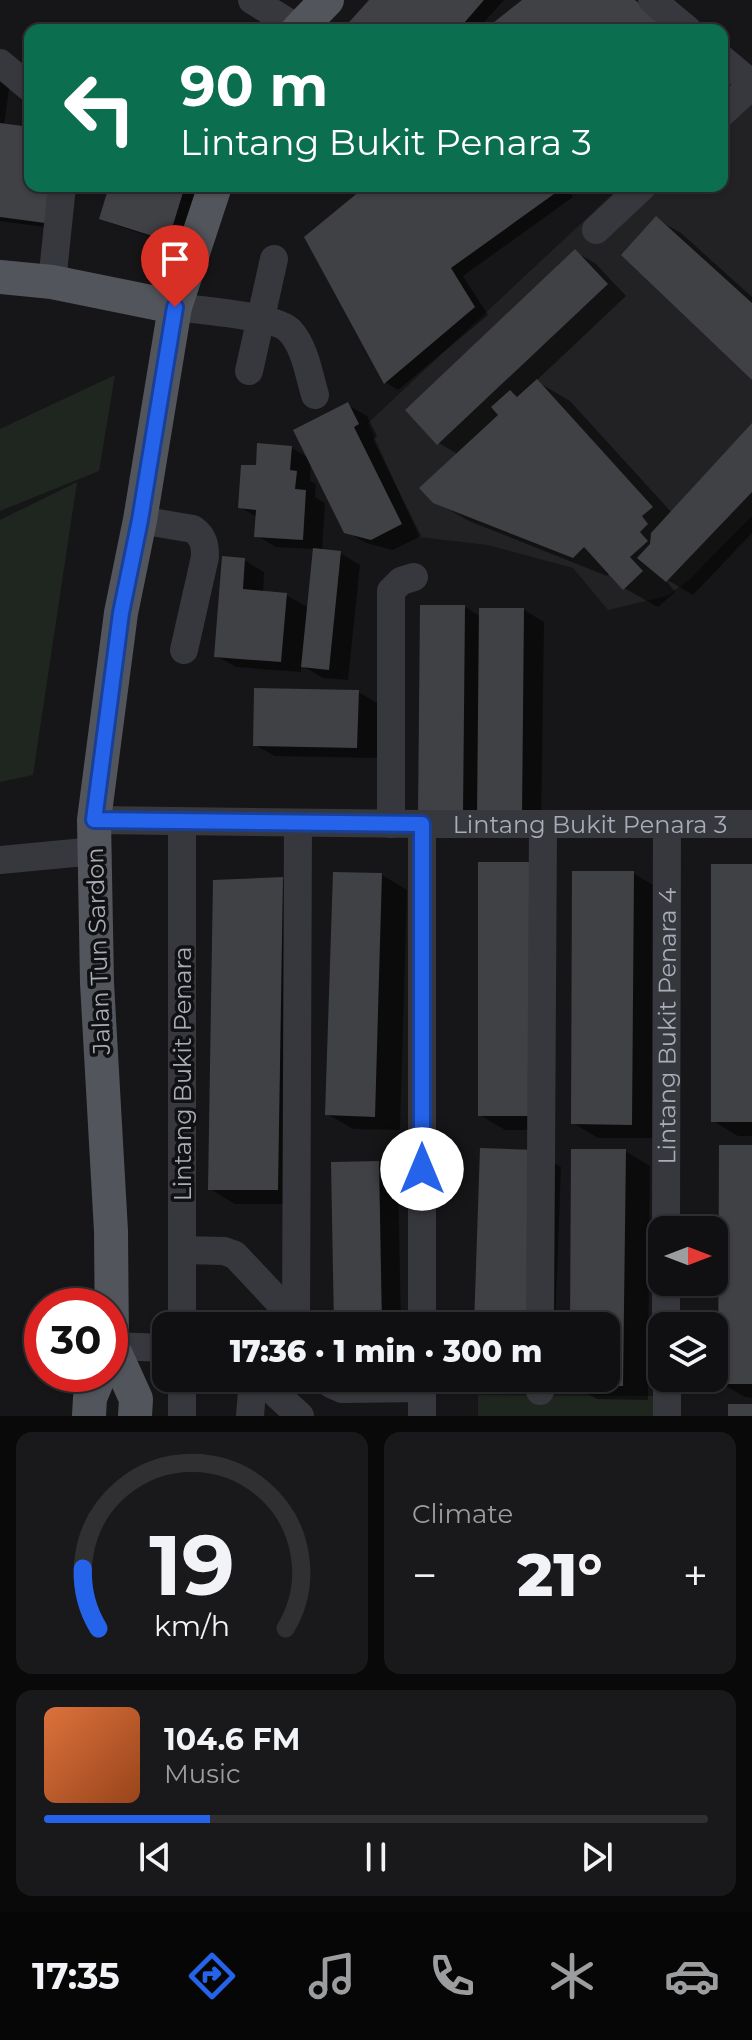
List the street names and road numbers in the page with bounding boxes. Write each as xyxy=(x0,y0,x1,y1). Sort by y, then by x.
street label: Lintang Bukit Penara 3 xyxy=(453,810,727,839)
street label: Jalan Tun Sardon xyxy=(80,847,116,1056)
street label: Lintang Bukit Penara 4 xyxy=(652,887,681,1165)
street label: Lintang Bukit Penara xyxy=(168,947,197,1201)

